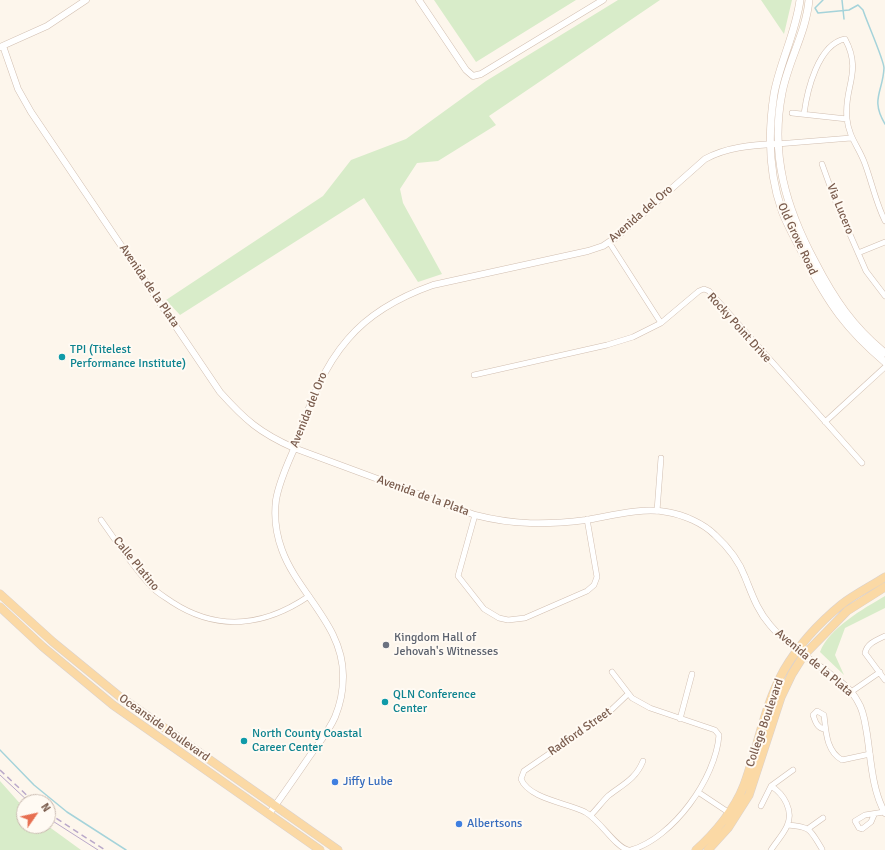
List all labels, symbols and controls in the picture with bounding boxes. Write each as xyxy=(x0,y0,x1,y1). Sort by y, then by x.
street label: Avenida del Oro xyxy=(606,182,676,246)
street label: Via Lucero xyxy=(823,182,857,236)
street label: Old Grove Road xyxy=(774,201,820,277)
street label: Avenida de la Plata xyxy=(116,242,182,330)
street label: Rocky Point Drive xyxy=(704,290,774,366)
place label: TPI (Titelest Performance Institute) xyxy=(70,343,186,371)
marker: TPI (Titelest Performance Institute) xyxy=(57,352,67,362)
street label: Avenida del Oro xyxy=(287,370,331,450)
street label: Avenida de la Plata xyxy=(375,473,471,519)
street label: Calle Platino xyxy=(110,534,162,594)
street label: Avenida de la Plata xyxy=(772,626,856,700)
place label: Kingdom Hall of Jehovah's Witnesses xyxy=(394,631,498,659)
marker: Kingdom Hall of Jehovah's Witnesses xyxy=(381,640,391,650)
street label: College Boulevard xyxy=(743,677,787,769)
place label: QLN Conference Center xyxy=(393,688,476,716)
street label: Oceanside Boulevard xyxy=(116,691,212,765)
marker: QLN Conference Center xyxy=(380,697,390,707)
street label: Radford Street xyxy=(545,705,615,759)
place label: North County Coastal Career Center xyxy=(252,727,362,755)
marker: North County Coastal Career Center xyxy=(239,736,249,746)
place label: Jiffy Lube xyxy=(343,775,393,789)
marker: Jiffy Lube xyxy=(330,777,340,787)
north arrow xyxy=(16,794,56,834)
text: N xyxy=(38,801,53,814)
place label: Albertsons xyxy=(467,817,522,831)
marker: Albertsons xyxy=(454,819,464,829)

